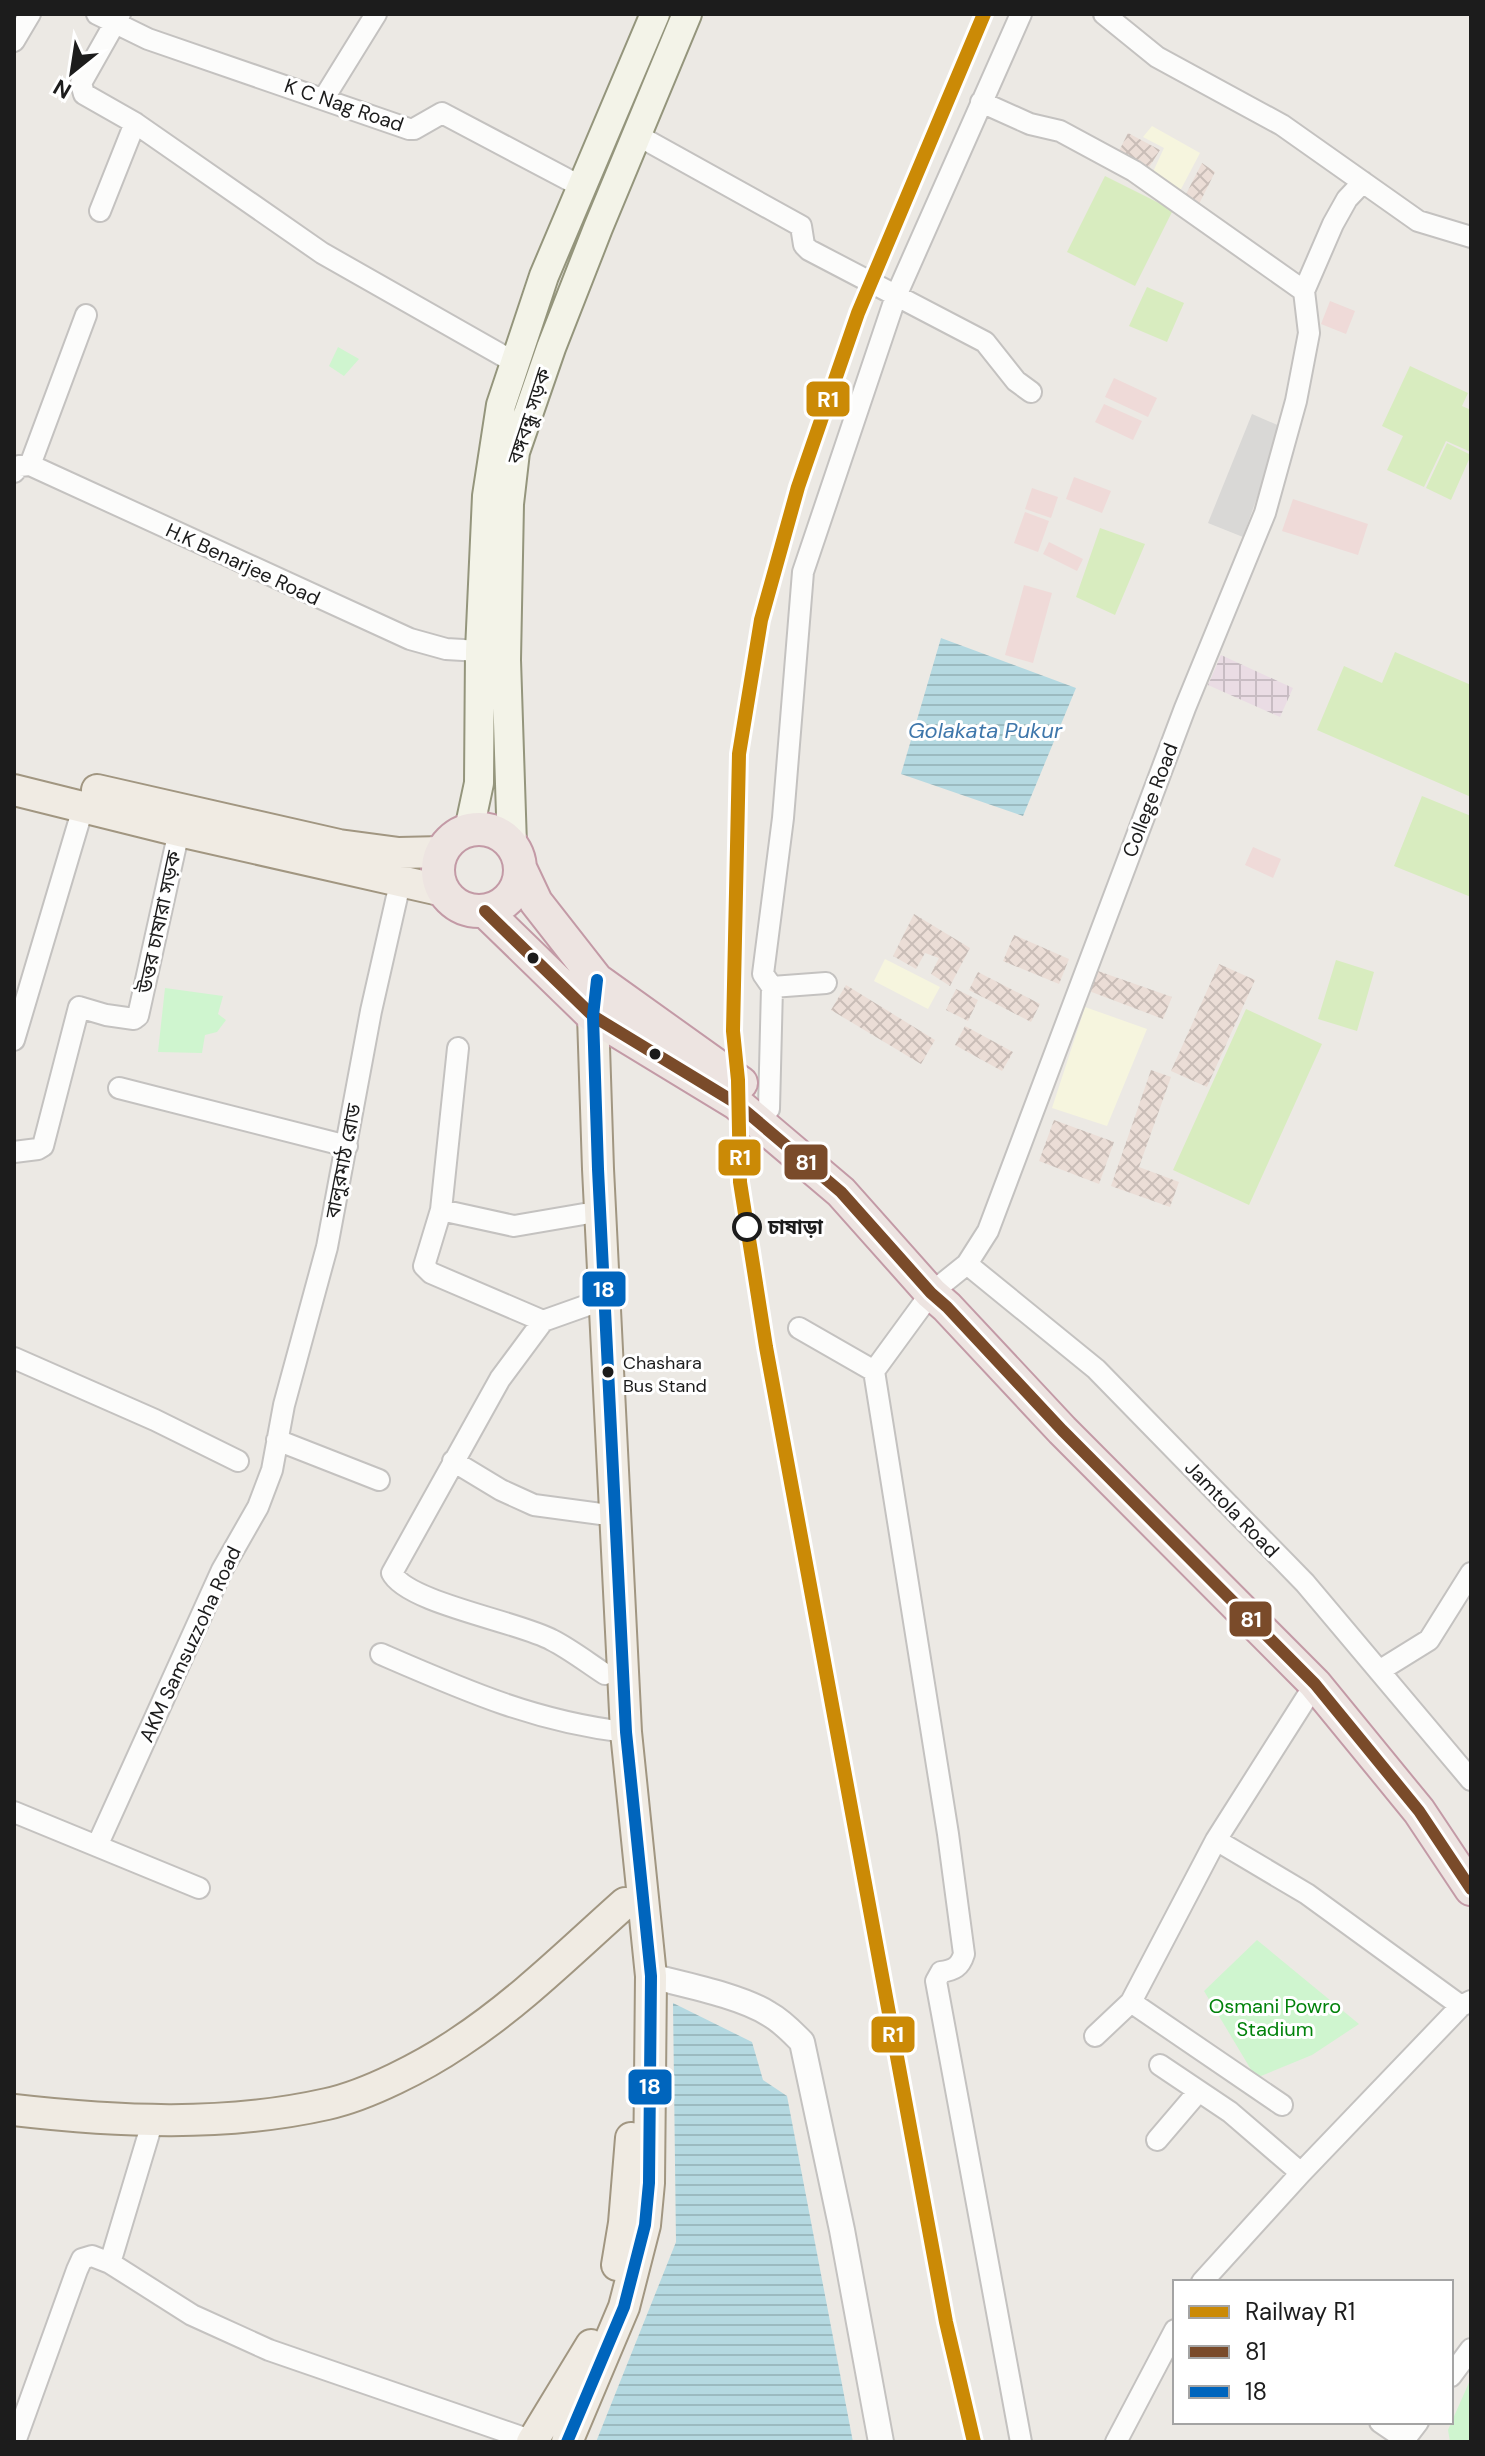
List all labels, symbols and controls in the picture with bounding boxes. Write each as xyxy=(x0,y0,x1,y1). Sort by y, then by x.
north arrow xyxy=(32,32,112,112)
text: N xyxy=(48,72,76,105)
street label: K C Nag Road xyxy=(281,72,407,138)
street label: বঙ্গবন্ধু সড়ক xyxy=(501,364,558,468)
line badge: R1 xyxy=(805,380,851,418)
text: R1 xyxy=(817,385,839,414)
street label: H.K Benarjee Road xyxy=(162,517,324,611)
water label: Golakata Pukur xyxy=(908,716,1063,745)
street label: College Road xyxy=(1116,739,1184,861)
street label: উত্তর চাষারা সড়ক xyxy=(131,848,187,997)
unlabelled marker xyxy=(525,950,541,966)
unlabelled marker xyxy=(647,1046,663,1062)
street label: বালুরমাঠ রোড xyxy=(319,1101,367,1221)
line badge: R1 xyxy=(717,1138,762,1177)
text: R1 xyxy=(729,1143,751,1172)
line badge: 81 xyxy=(783,1143,829,1181)
text: 81 xyxy=(795,1148,817,1177)
marker: চাষাড়া xyxy=(733,1213,761,1241)
place label: চাষাড়া xyxy=(767,1214,823,1240)
line badge: 18 xyxy=(581,1270,627,1308)
text: 18 xyxy=(593,1275,615,1304)
place label: Chashara Bus Stand xyxy=(623,1351,707,1398)
marker: Chashara Bus Stand xyxy=(600,1364,616,1380)
street label: Jamtola Road xyxy=(1179,1455,1285,1563)
street label: AKM Samsuzzoha Road xyxy=(133,1542,247,1746)
line badge: 81 xyxy=(1228,1600,1273,1638)
text: 81 xyxy=(1240,1605,1262,1634)
park label: Osmani Powro Stadium xyxy=(1209,1993,1341,2042)
line badge: R1 xyxy=(870,2015,916,2054)
text: R1 xyxy=(882,2020,904,2049)
line badge: 18 xyxy=(627,2068,673,2106)
text: 18 xyxy=(639,2072,661,2101)
legend xyxy=(1173,2280,1453,2424)
text: Railway R1 xyxy=(1245,2296,1355,2327)
text: 81 xyxy=(1245,2336,1267,2367)
text: 18 xyxy=(1245,2376,1267,2407)

